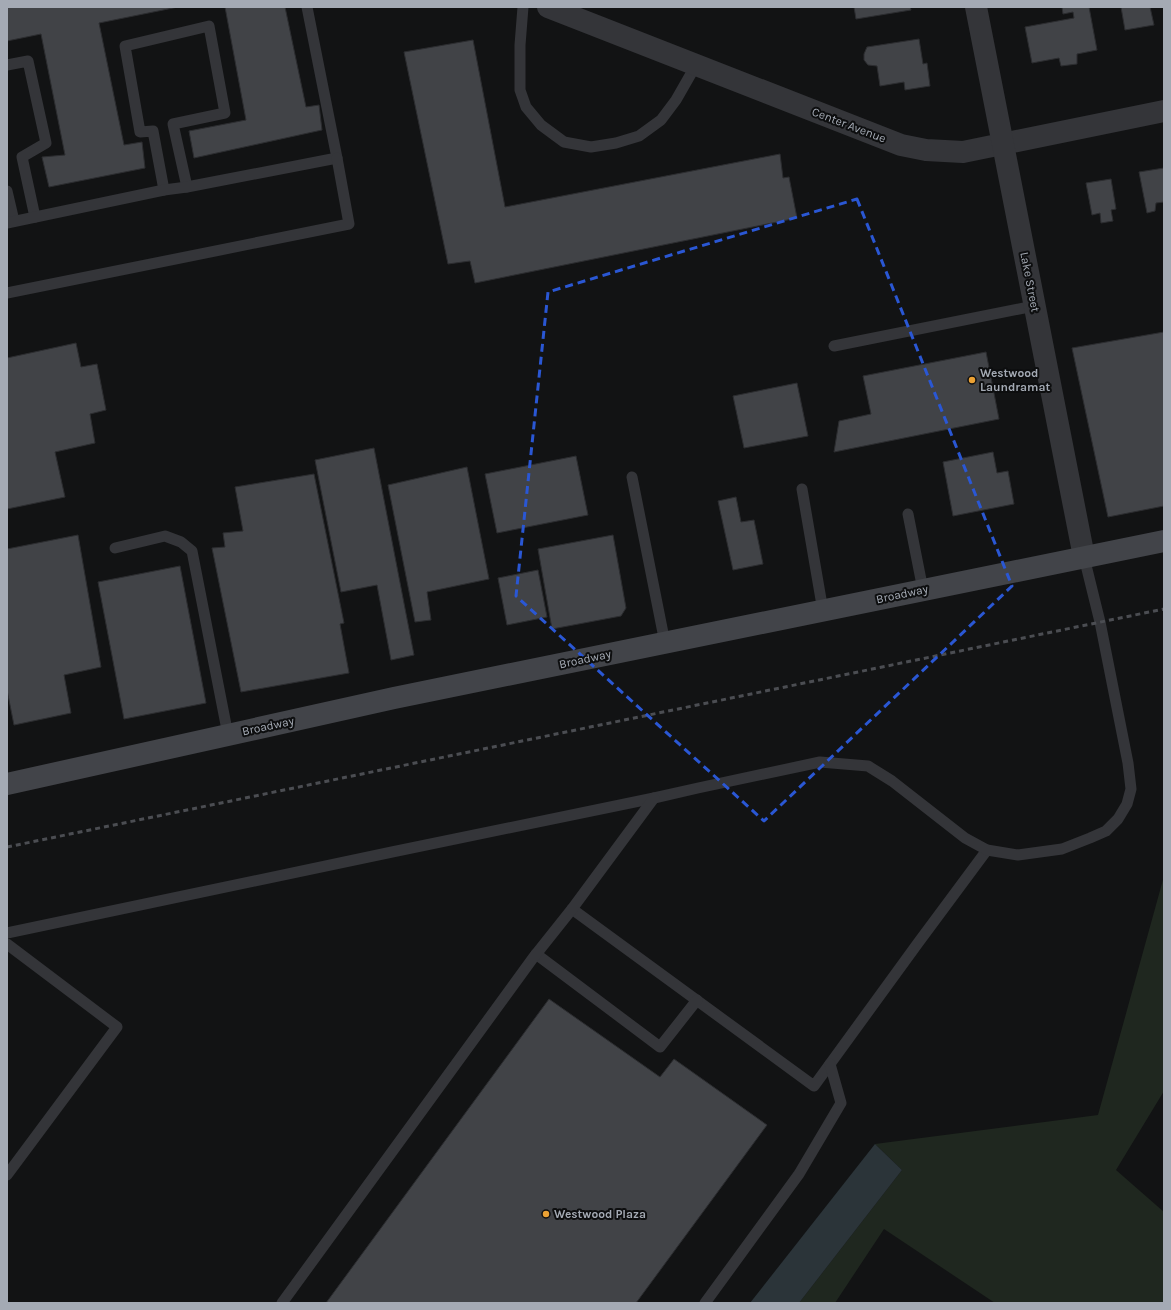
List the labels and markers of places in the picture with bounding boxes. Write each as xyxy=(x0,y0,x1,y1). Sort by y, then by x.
place label: Westwood Laundramat xyxy=(980,366,1050,394)
marker: Westwood Laundramat xyxy=(967,375,977,385)
place label: Westwood Plaza xyxy=(554,1207,646,1221)
marker: Westwood Plaza xyxy=(541,1209,551,1219)

